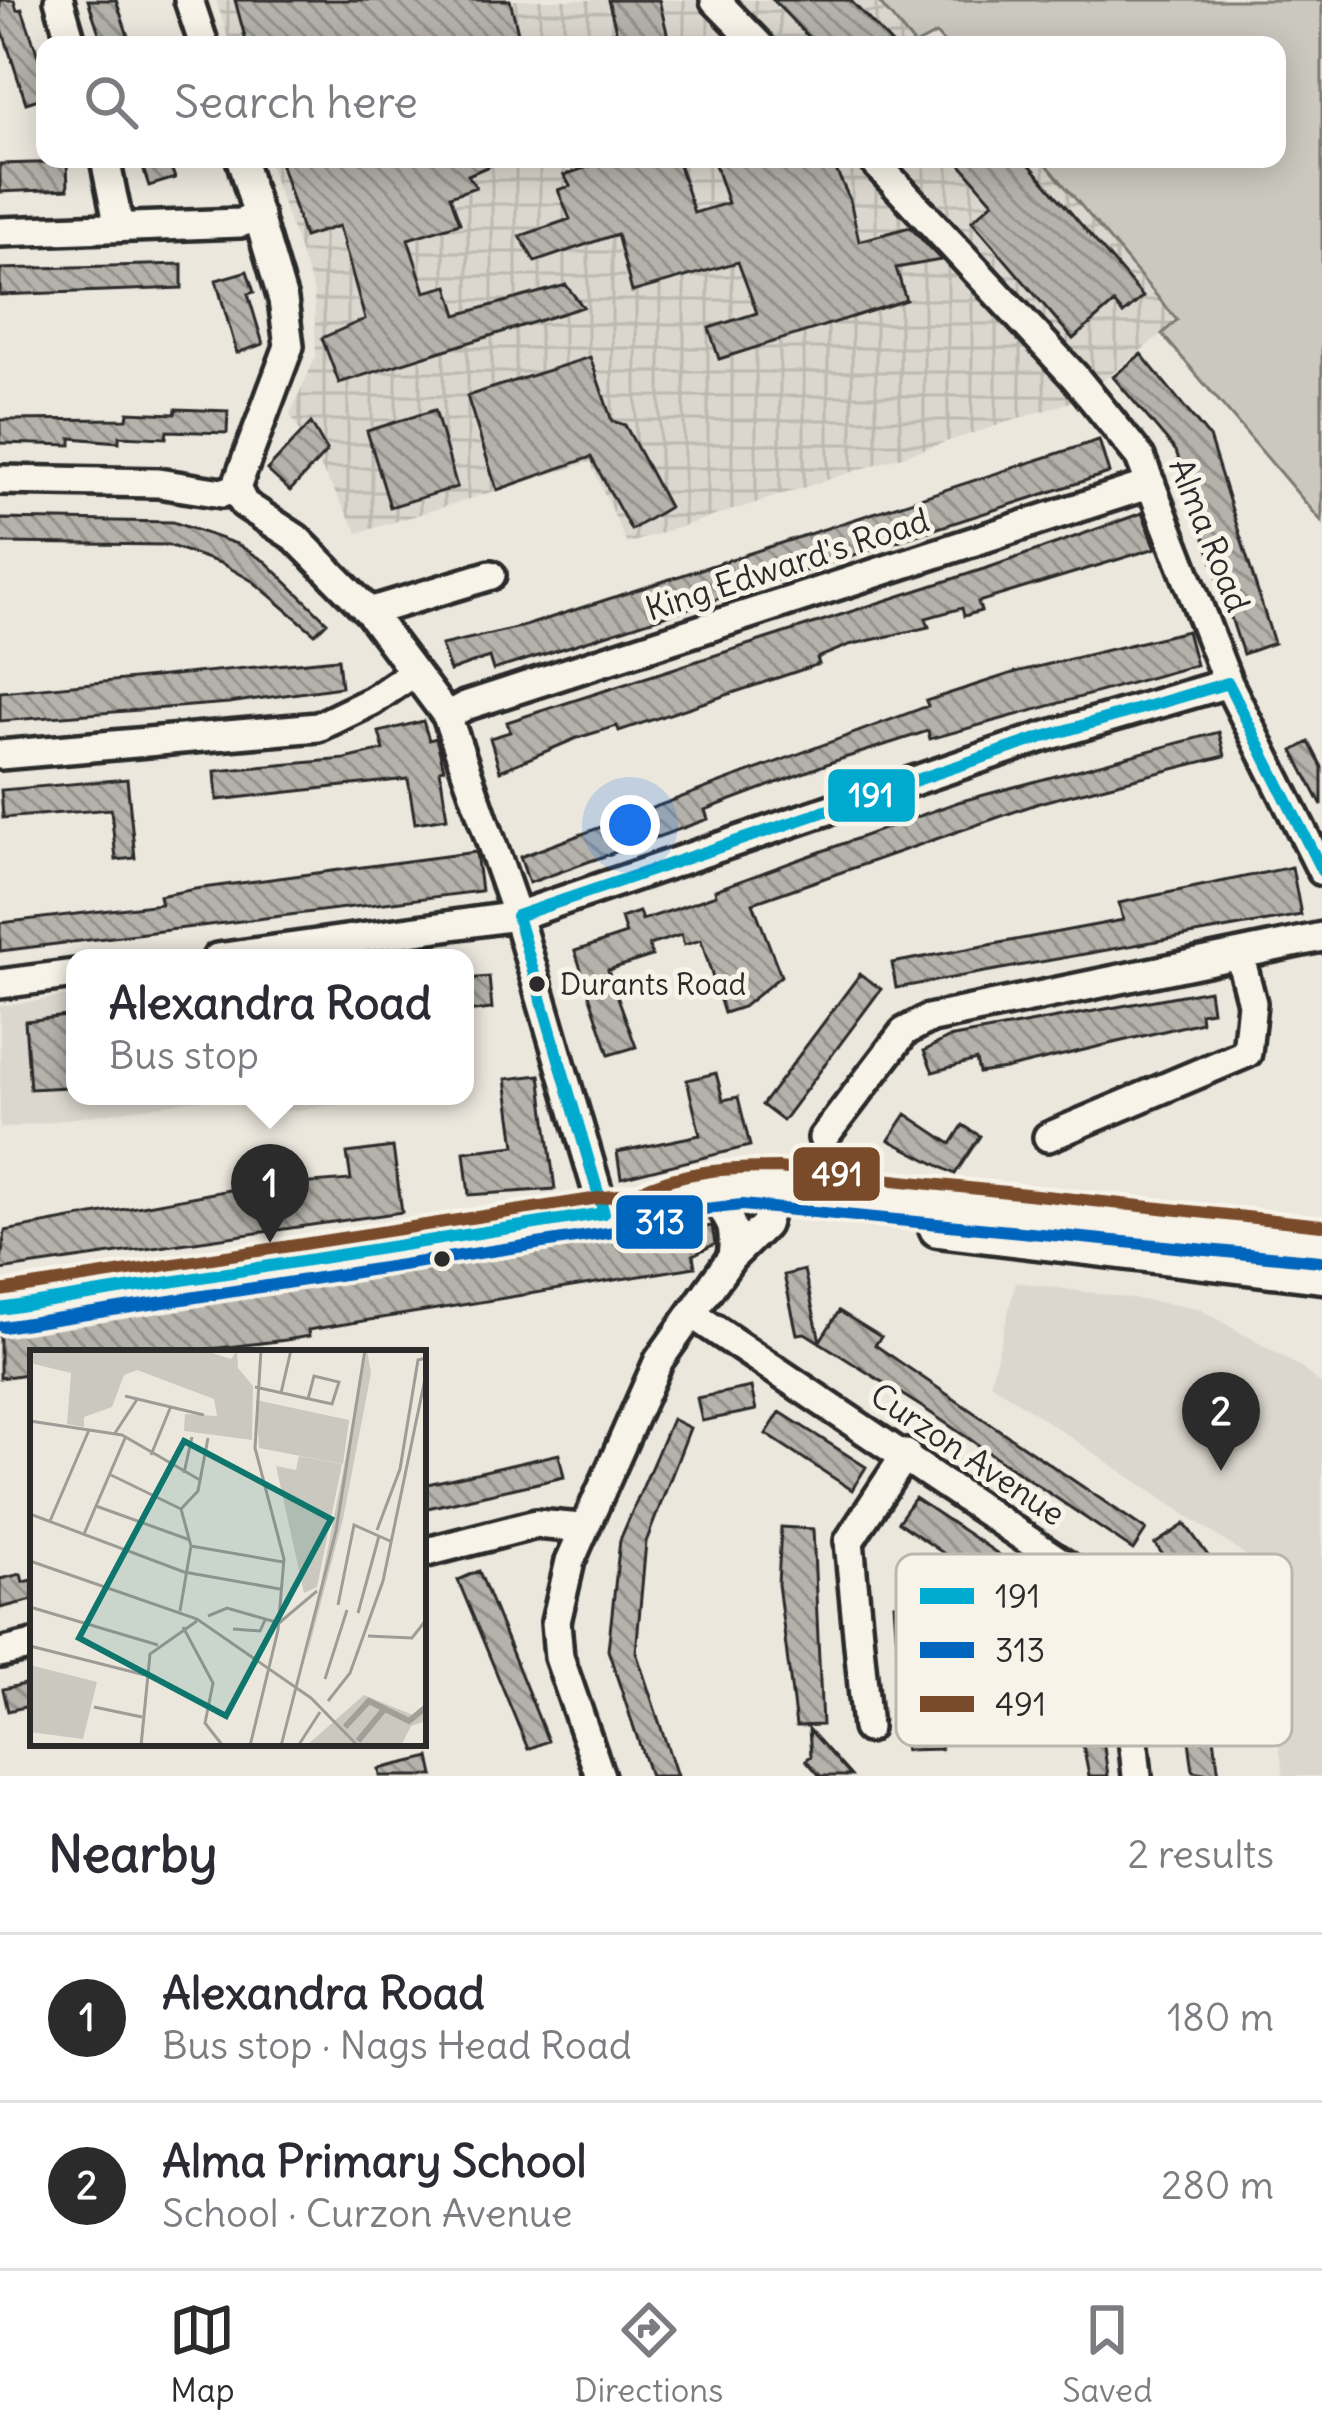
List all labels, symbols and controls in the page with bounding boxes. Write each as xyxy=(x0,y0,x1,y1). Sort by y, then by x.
search box xyxy=(36,36,1286,168)
icon: search xyxy=(78,69,144,135)
text: Search here xyxy=(174,74,418,130)
street label: Alma Road xyxy=(1160,452,1260,618)
street label: King Edward's Road xyxy=(640,498,934,630)
line badge: 191 xyxy=(826,767,917,824)
text: 191 xyxy=(848,774,894,816)
your location xyxy=(600,795,660,855)
popup xyxy=(66,949,474,1105)
place label: Durants Road xyxy=(560,965,746,1003)
marker: Durants Road xyxy=(526,973,548,995)
text: Alexandra Road xyxy=(109,975,431,1031)
text: Bus stop xyxy=(109,1031,259,1080)
pin: 1 xyxy=(231,1144,309,1243)
line badge: 491 xyxy=(791,1145,882,1203)
text: 491 xyxy=(811,1153,863,1195)
line badge: 313 xyxy=(614,1193,705,1251)
text: 313 xyxy=(635,1201,685,1243)
unlabelled marker xyxy=(431,1248,453,1270)
inset map xyxy=(30,1350,426,1746)
pin: 2 xyxy=(1182,1372,1260,1471)
street label: Curzon Avenue xyxy=(863,1374,1073,1534)
legend xyxy=(896,1554,1292,1746)
text: 191 xyxy=(995,1575,1040,1617)
text: 313 xyxy=(995,1629,1045,1671)
text: 491 xyxy=(995,1683,1046,1725)
text: Nearby xyxy=(48,1822,217,1886)
text: 2 results xyxy=(1127,1830,1274,1879)
text: Alexandra Road xyxy=(162,1965,485,2021)
text: 1 xyxy=(79,1993,95,2042)
text: 180 m xyxy=(1167,1993,1274,2042)
text: Bus stop · Nags Head Road xyxy=(162,2021,632,2070)
text: Alma Primary School xyxy=(162,2133,587,2189)
text: 2 xyxy=(76,2161,98,2210)
text: 280 m xyxy=(1161,2161,1274,2210)
text: School · Curzon Avenue xyxy=(162,2189,572,2238)
tab: Map xyxy=(169,2297,235,2411)
tab: Directions xyxy=(574,2297,723,2411)
tab: Saved xyxy=(1062,2297,1153,2411)

